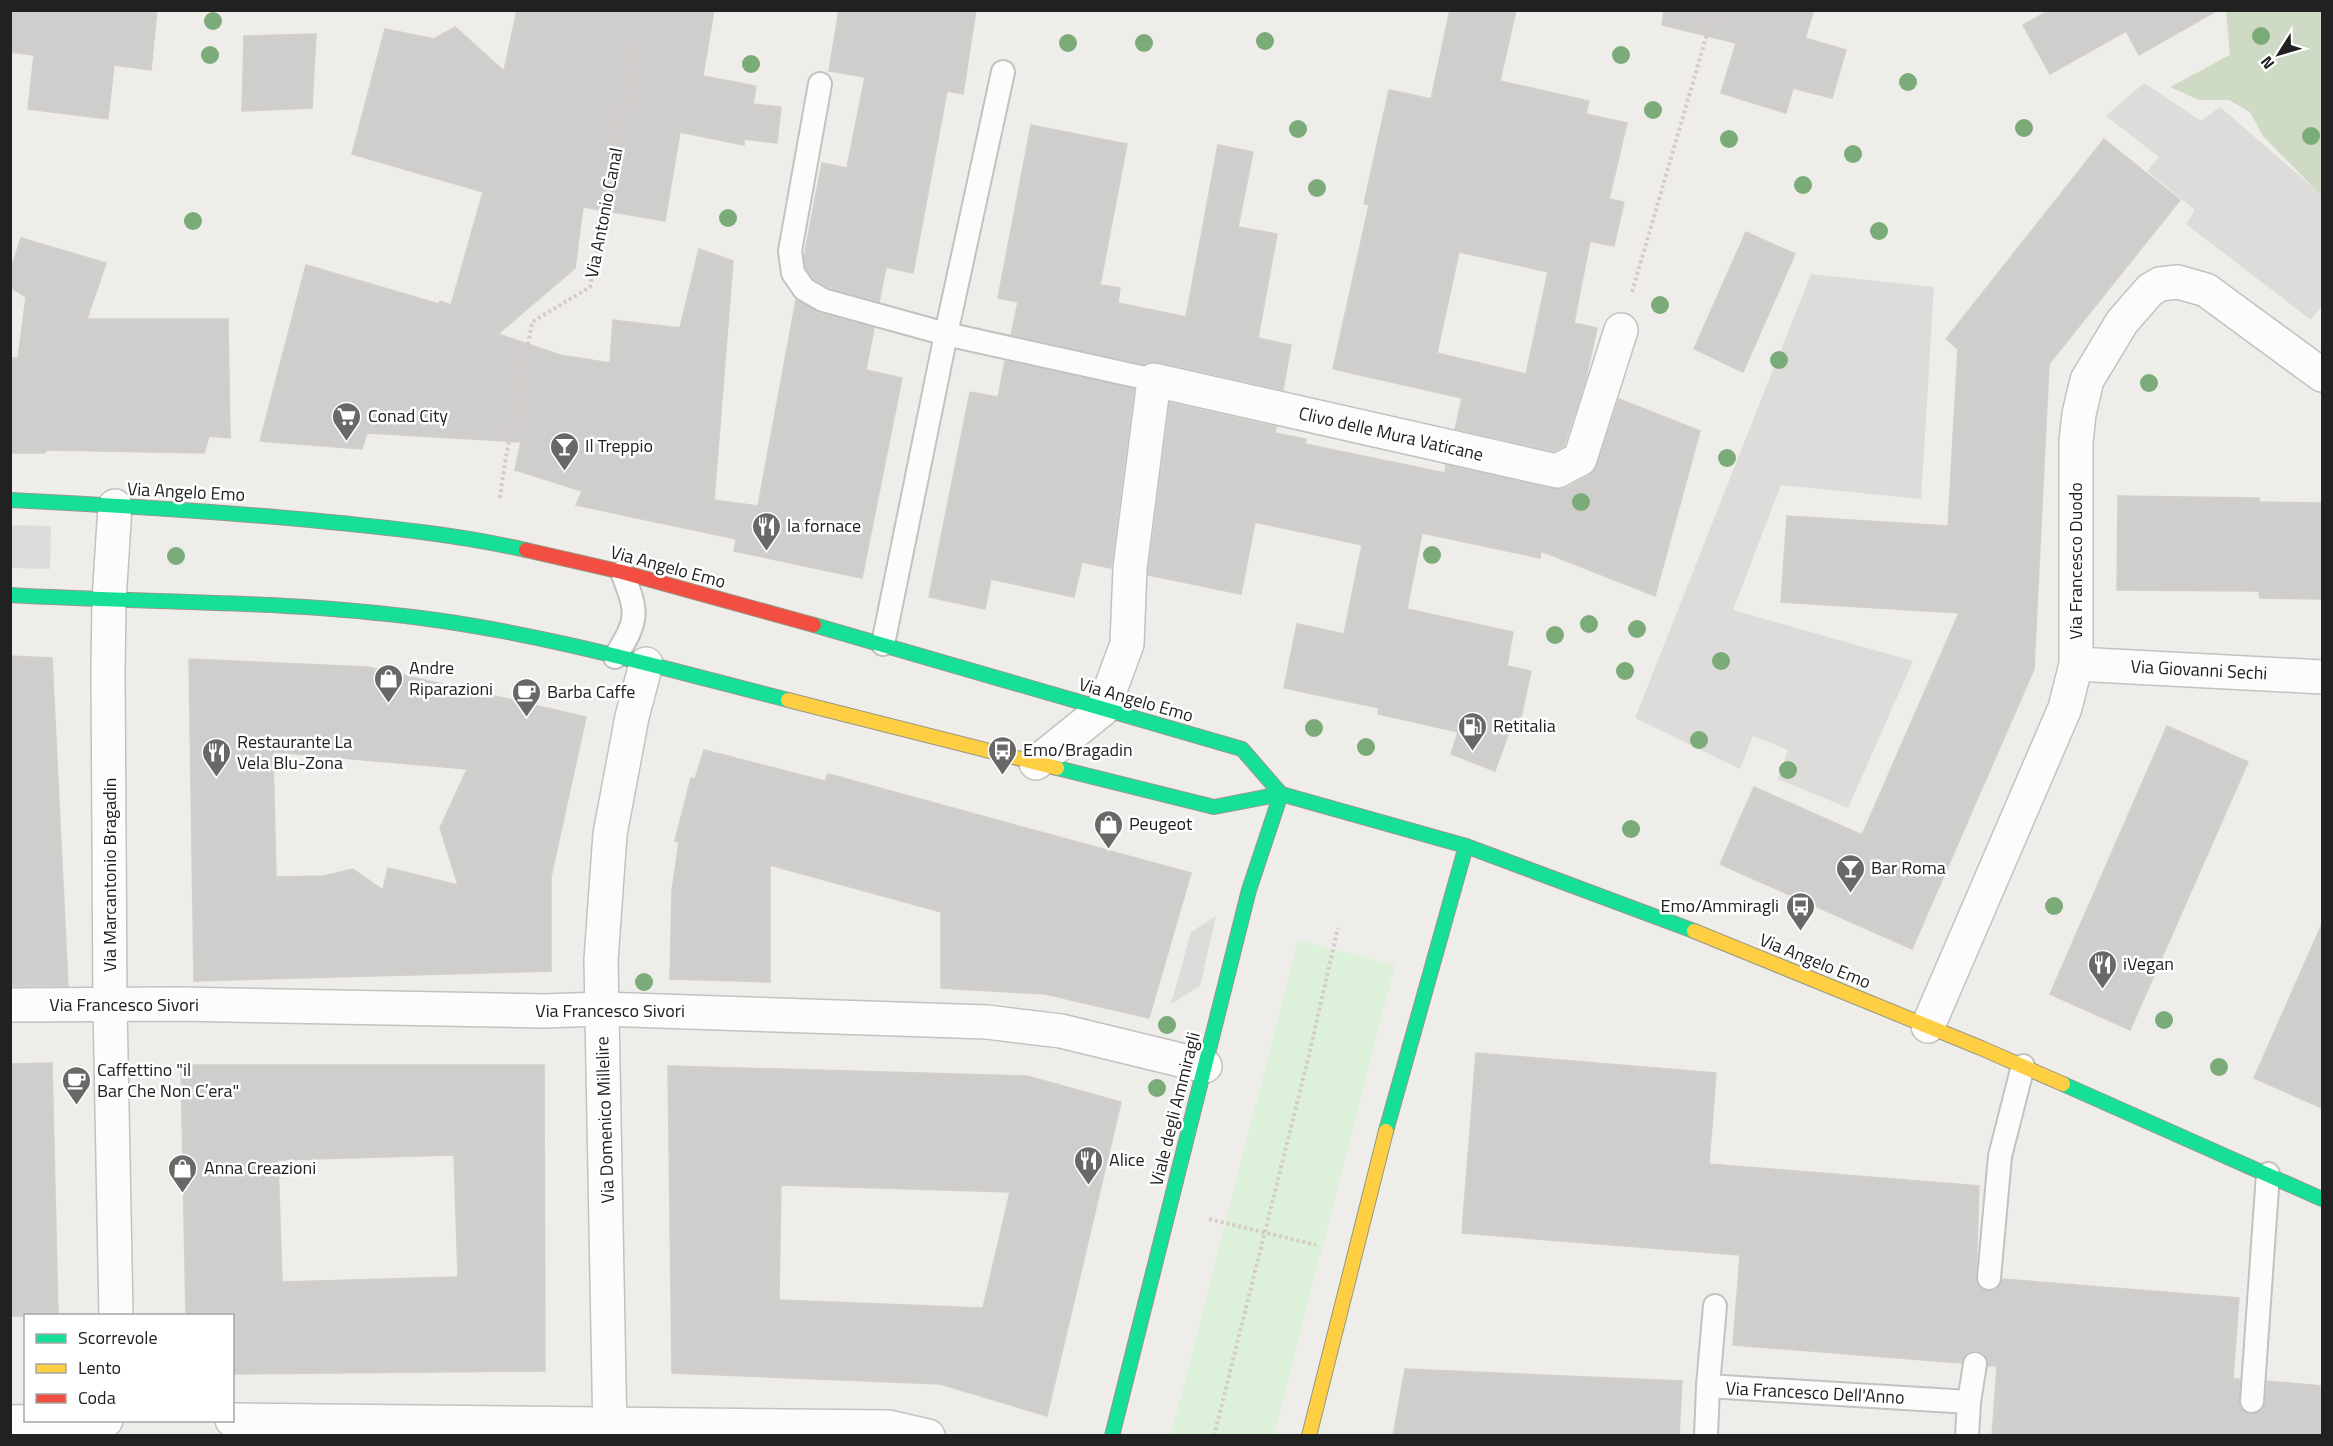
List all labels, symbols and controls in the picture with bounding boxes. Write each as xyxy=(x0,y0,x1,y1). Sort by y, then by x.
north arrow xyxy=(2249,24,2309,84)
text: N xyxy=(2254,51,2280,75)
street label: Via Antonio Canal xyxy=(578,145,629,280)
street label: Clivo delle Mura Vaticane xyxy=(1296,399,1486,468)
supermarket icon: Conad City xyxy=(331,400,363,442)
place label: Conad City xyxy=(368,402,448,429)
bar icon: Il Treppio xyxy=(548,430,580,472)
place label: Il Treppio xyxy=(585,432,653,459)
street label: Via Angelo Emo xyxy=(126,475,246,508)
street label: Via Francesco Duodo xyxy=(2062,482,2089,640)
restaurant icon: la fornace xyxy=(750,510,782,552)
place label: la fornace xyxy=(787,512,861,539)
street label: Via Angelo Emo xyxy=(608,538,729,595)
street label: Via Giovanni Sechi xyxy=(2130,652,2268,687)
place label: Andre Riparazioni xyxy=(409,654,493,702)
shop icon: Andre Riparazioni xyxy=(372,662,404,704)
street label: Via Angelo Emo xyxy=(1076,670,1197,729)
cafe icon: Barba Caffe xyxy=(510,676,542,718)
place label: Barba Caffe xyxy=(547,678,635,705)
fuel station icon: Retitalia xyxy=(1456,710,1488,752)
place label: Retitalia xyxy=(1493,712,1556,739)
place label: Restaurante La Vela Blu-Zona xyxy=(237,728,352,776)
bus stop icon: Emo/Bragadin xyxy=(986,734,1018,776)
restaurant icon: Restaurante La Vela Blu-Zona xyxy=(200,736,232,778)
place label: Emo/Bragadin xyxy=(1023,736,1133,763)
street label: Via Marcantonio Bragadin xyxy=(96,778,123,972)
shop icon: Peugeot xyxy=(1092,808,1124,850)
place label: Peugeot xyxy=(1129,810,1193,837)
bar icon: Bar Roma xyxy=(1834,852,1866,894)
place label: Bar Roma xyxy=(1871,854,1946,881)
bus stop icon: Emo/Ammiragli xyxy=(1784,890,1816,932)
place label: Emo/Ammiragli xyxy=(1660,892,1779,919)
street label: Via Angelo Emo xyxy=(1755,926,1875,995)
restaurant icon: iVegan xyxy=(2086,948,2118,990)
place label: iVegan xyxy=(2123,950,2174,977)
street label: Via Francesco Sivori xyxy=(49,991,199,1018)
street label: Via Francesco Sivori xyxy=(535,997,685,1024)
street label: Viale degli Ammiragli xyxy=(1142,1029,1207,1189)
street label: Via Domenico Millelire xyxy=(588,1036,621,1204)
place label: Caffettino "il Bar Che Non C’era" xyxy=(97,1056,239,1104)
cafe icon: Caffettino "il Bar Che Non C’era" xyxy=(60,1064,92,1106)
restaurant icon: Alice xyxy=(1072,1144,1104,1186)
place label: Alice xyxy=(1109,1146,1145,1173)
shop icon: Anna Creazioni xyxy=(167,1152,199,1194)
place label: Anna Creazioni xyxy=(204,1154,316,1181)
legend xyxy=(24,1314,234,1422)
text: Scorrevole xyxy=(78,1324,157,1351)
text: Lento xyxy=(78,1354,121,1381)
street label: Via Francesco Dell'Anno xyxy=(1725,1374,1905,1411)
text: Coda xyxy=(78,1384,116,1411)

